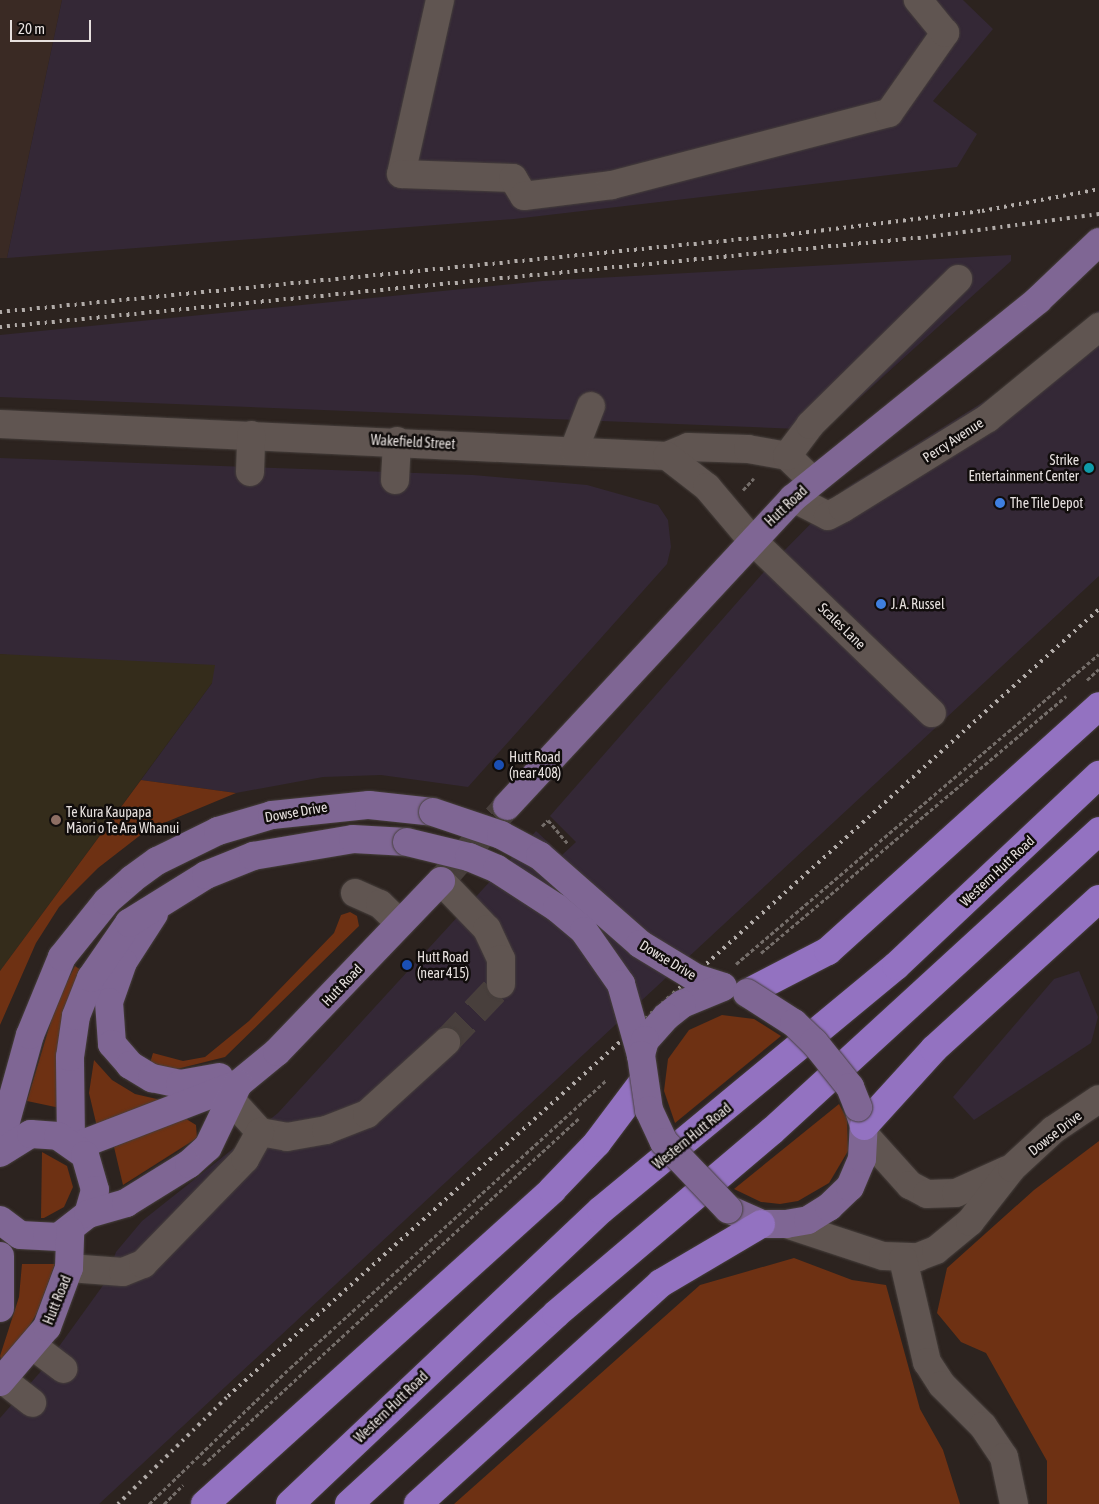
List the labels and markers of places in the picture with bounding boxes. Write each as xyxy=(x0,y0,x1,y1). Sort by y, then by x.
place label: Strike Entertainment Center xyxy=(968,452,1079,484)
marker: Strike Entertainment Center xyxy=(1083,462,1095,474)
place label: The Tile Depot xyxy=(1010,495,1083,511)
marker: The Tile Depot xyxy=(994,497,1006,509)
place label: J. A. Russel xyxy=(891,596,945,612)
marker: J. A. Russel xyxy=(875,598,887,610)
place label: Hutt Road (near 408) xyxy=(509,749,561,782)
marker: Hutt Road (near 408) xyxy=(493,759,505,771)
place label: Te Kura Kaupapa Māori o Te Ara Whanui xyxy=(66,804,179,836)
marker: Te Kura Kaupapa Māori o Te Ara Whanui xyxy=(50,814,62,826)
place label: Hutt Road (near 415) xyxy=(417,949,469,982)
marker: Hutt Road (near 415) xyxy=(401,959,413,971)

